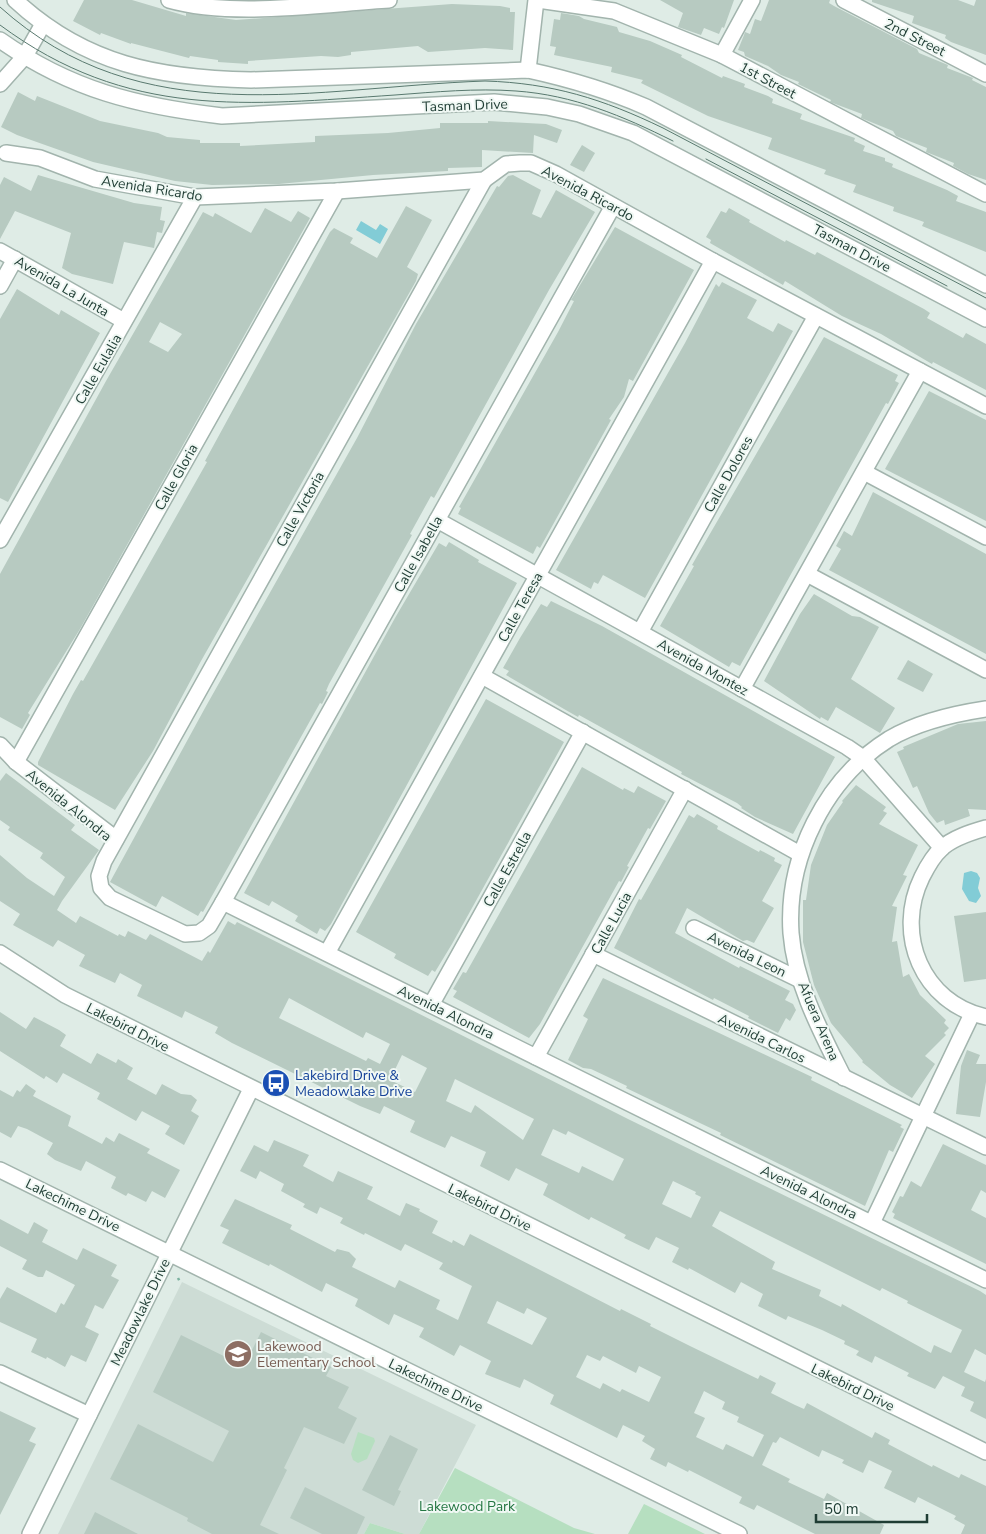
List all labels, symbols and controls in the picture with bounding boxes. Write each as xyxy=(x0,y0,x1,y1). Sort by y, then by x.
street label: 2nd Street xyxy=(881,14,949,61)
street label: 1st Street xyxy=(736,58,800,103)
street label: Tasman Drive xyxy=(422,95,508,116)
street label: Avenida Ricardo xyxy=(538,161,637,226)
street label: Avenida Ricardo xyxy=(100,171,204,206)
street label: Tasman Drive xyxy=(809,220,894,277)
street label: Avenida La Junta xyxy=(11,252,112,321)
street label: Calle Eulalia xyxy=(71,331,126,408)
street label: Calle Dolores xyxy=(700,432,757,516)
street label: Calle Gloria xyxy=(150,440,203,514)
street label: Calle Victoria xyxy=(272,468,329,550)
street label: Calle Isabella xyxy=(390,512,447,596)
street label: Calle Teresa xyxy=(493,569,547,646)
street label: Avenida Montez xyxy=(654,635,752,701)
street label: Avenida Alondra xyxy=(22,765,116,846)
street label: Calle Estrella xyxy=(479,828,536,910)
street label: Calle Lucia xyxy=(587,889,636,958)
street label: Avenida Leon xyxy=(704,927,789,982)
street label: Afuera Arena xyxy=(793,979,844,1064)
street label: Avenida Alondra xyxy=(394,981,497,1044)
street label: Lakebird Drive xyxy=(83,998,172,1056)
street label: Avenida Carlos xyxy=(715,1009,809,1068)
place label: Lakebird Drive & Meadowlake Drive xyxy=(295,1066,412,1101)
bus stop icon: Lakebird Drive & Meadowlake Drive xyxy=(261,1068,291,1098)
street label: Avenida Alondra xyxy=(757,1161,860,1224)
street label: Lakechime Drive xyxy=(22,1174,123,1237)
street label: Lakebird Drive xyxy=(445,1179,535,1236)
street label: Meadowlake Drive xyxy=(106,1255,175,1369)
place label: Lakewood Elementary School xyxy=(257,1337,376,1372)
school or university icon: Lakewood Elementary School xyxy=(223,1339,253,1369)
street label: Lakechime Drive xyxy=(385,1354,486,1417)
street label: Lakebird Drive xyxy=(808,1359,898,1416)
scale bar xyxy=(816,1492,927,1524)
park label: Lakewood Park xyxy=(419,1497,516,1516)
text: 50 m xyxy=(824,1499,859,1519)

